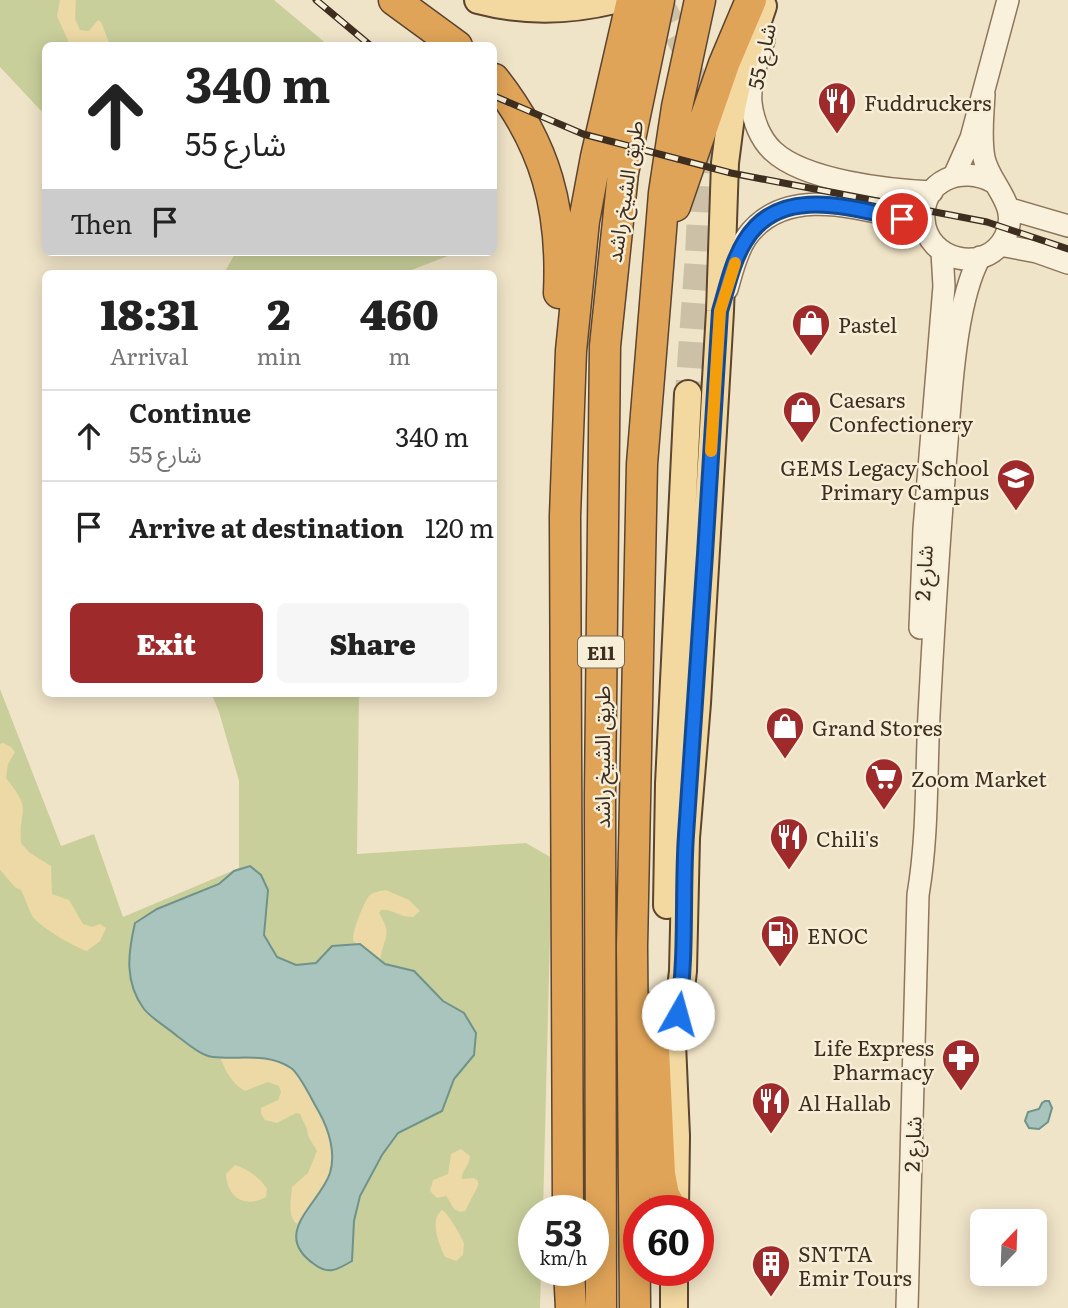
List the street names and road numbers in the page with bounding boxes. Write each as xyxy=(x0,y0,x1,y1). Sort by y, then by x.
street label: شارع 55 xyxy=(738,20,784,92)
street label: طريق الشيخ راشد xyxy=(596,118,651,264)
street label: شارع 2 xyxy=(905,544,941,602)
road number: E11 xyxy=(578,636,624,667)
street label: طريق الشيخ راشد xyxy=(585,685,618,829)
street label: شارع 2 xyxy=(895,1116,929,1172)

